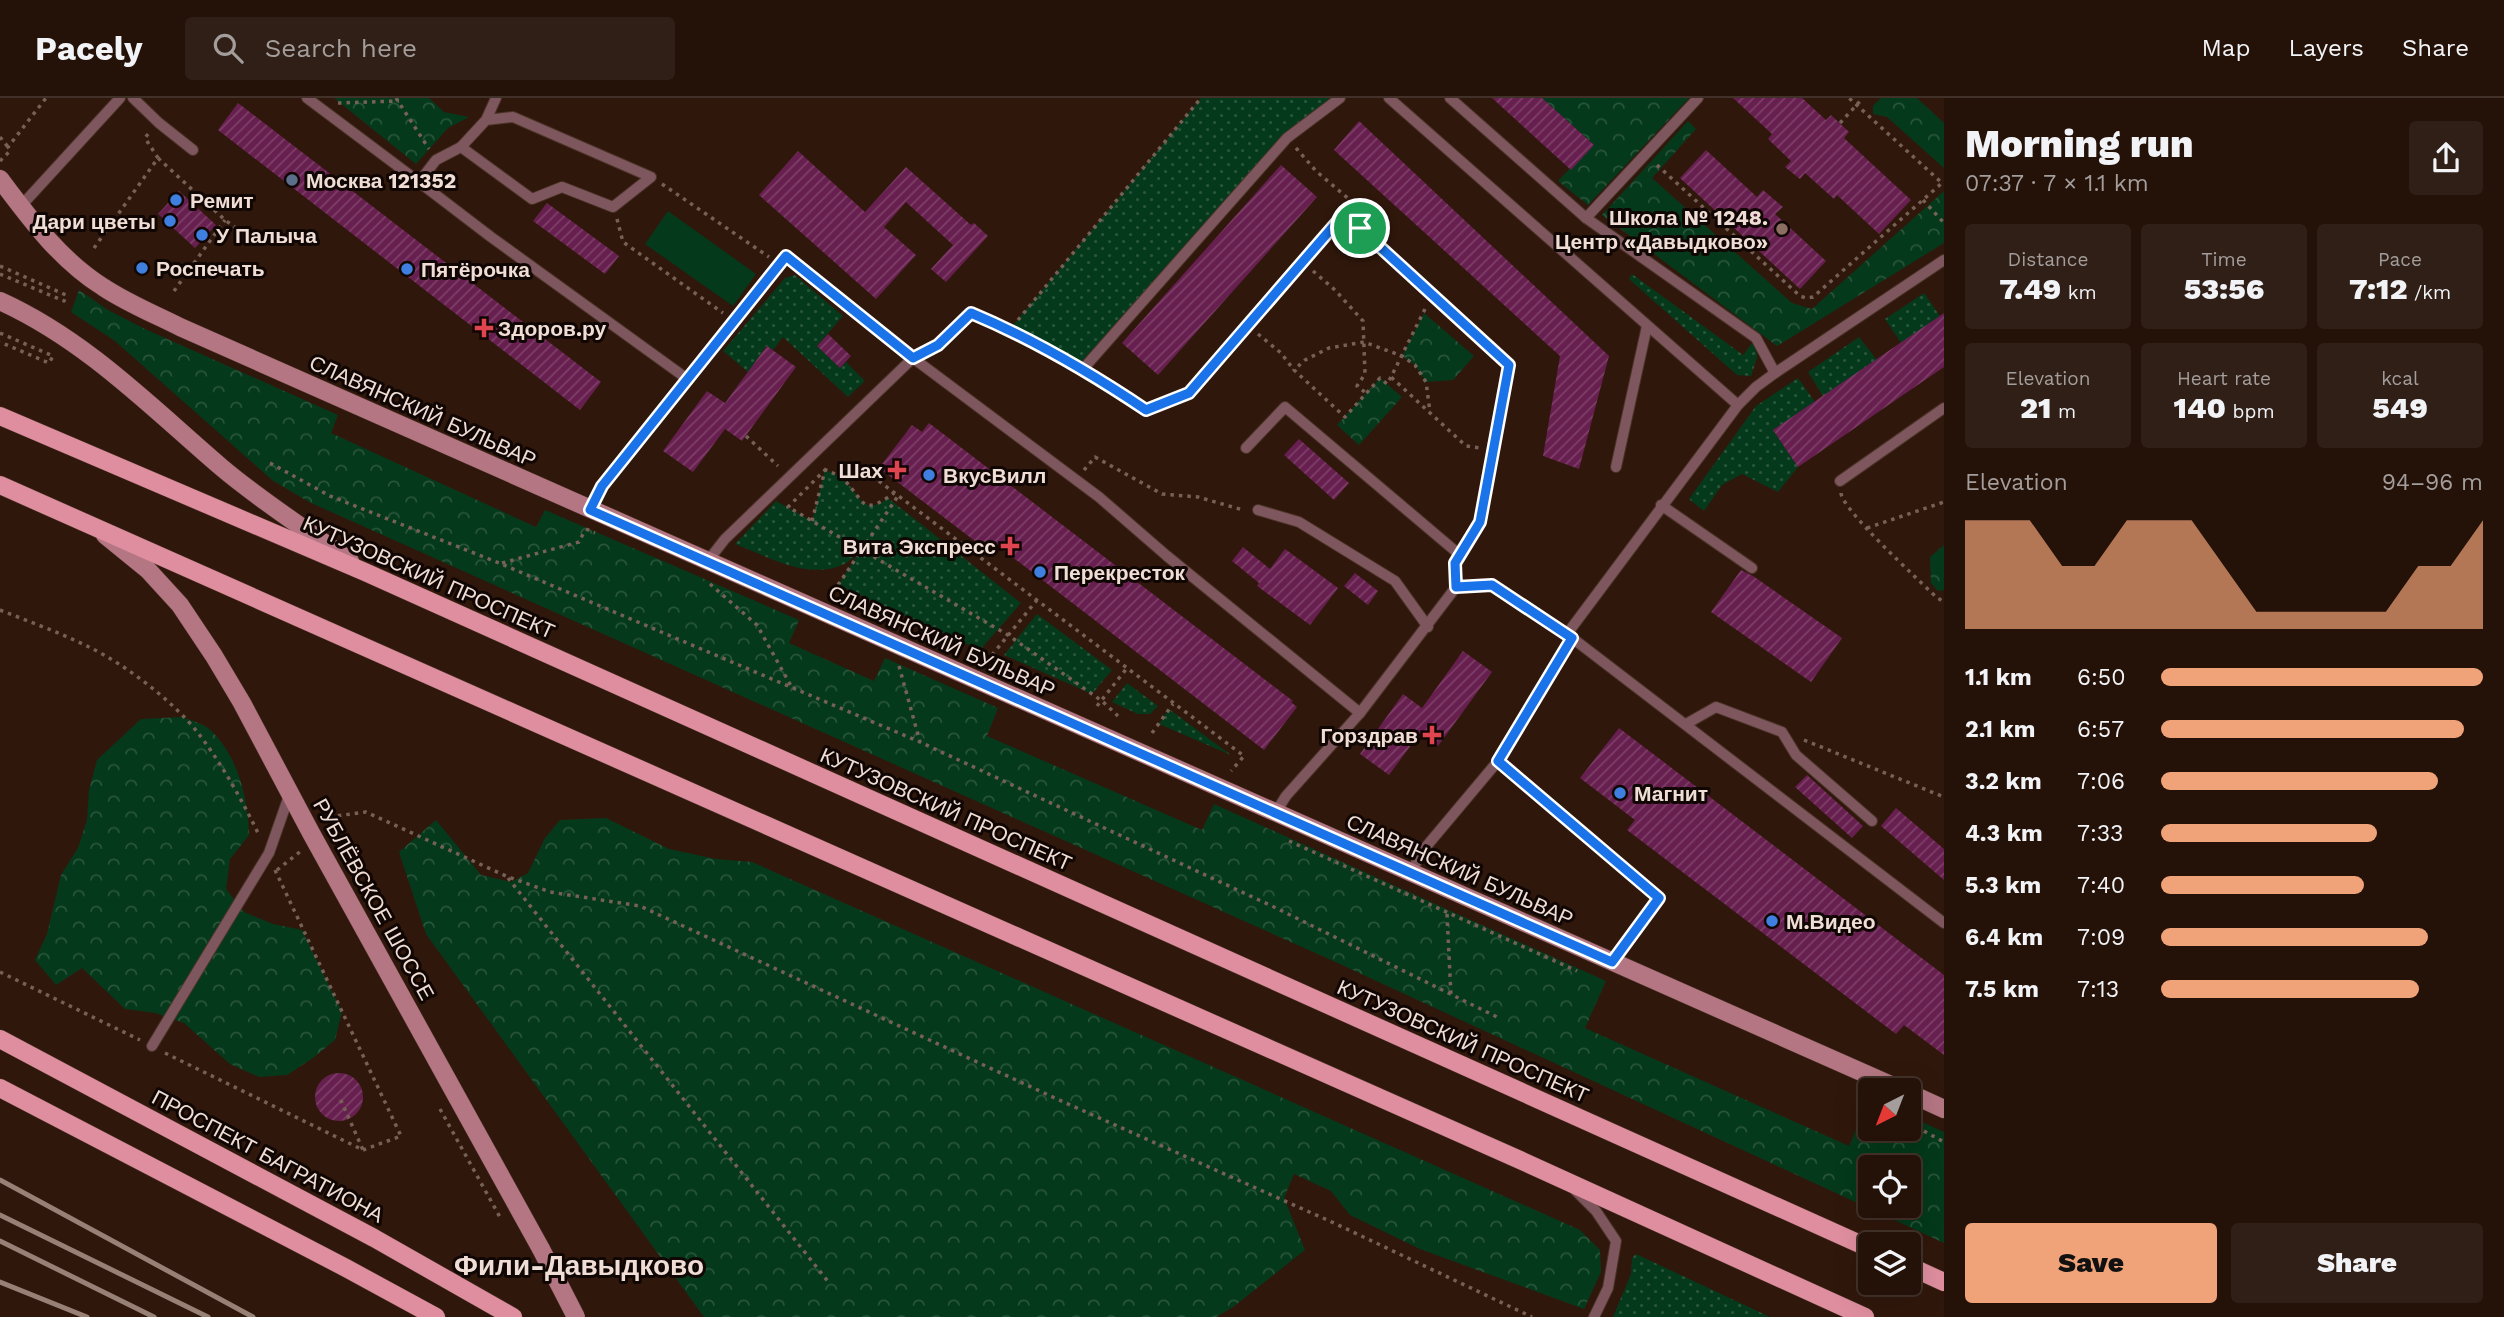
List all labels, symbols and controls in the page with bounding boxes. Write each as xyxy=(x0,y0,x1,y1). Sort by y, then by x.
search box xyxy=(185,17,675,80)
text: Pacely xyxy=(35,29,143,68)
icon: search xyxy=(209,29,247,67)
text: Search here xyxy=(265,33,417,63)
text: Map xyxy=(2202,34,2250,62)
text: Layers xyxy=(2288,34,2364,62)
text: Share xyxy=(2402,34,2469,62)
button: share xyxy=(2409,121,2483,195)
text: Morning run xyxy=(1965,122,2194,166)
place label: Москва 121352 xyxy=(306,168,456,193)
text: 07:37 · 7 × 1.1 km xyxy=(1965,170,2149,197)
marker: Москва 121352 xyxy=(284,172,300,188)
place label: Ремит xyxy=(190,188,254,213)
marker: Ремит xyxy=(168,192,184,208)
pin xyxy=(1330,198,1390,258)
place label: Школа № 1248. Центр «Давыдково» xyxy=(1555,205,1768,254)
place label: Дари цветы xyxy=(32,209,156,234)
icon: arrive xyxy=(1341,209,1379,247)
marker: Дари цветы xyxy=(162,213,178,229)
marker: Школа № 1248. Центр «Давыдково» xyxy=(1774,221,1790,237)
place label: У Палыча xyxy=(216,223,317,248)
marker: У Палыча xyxy=(194,227,210,243)
text: Distance xyxy=(2008,248,2088,271)
text: Time xyxy=(2201,248,2247,271)
text: Pace xyxy=(2378,248,2422,271)
place label: Роспечать xyxy=(156,256,265,281)
place label: Пятёрочка xyxy=(421,257,530,282)
marker: Роспечать xyxy=(134,260,150,276)
marker: Пятёрочка xyxy=(399,261,415,277)
text: 7.49 xyxy=(1999,271,2061,306)
text: 53:56 xyxy=(2184,271,2264,306)
text: 7:12 xyxy=(2349,271,2407,306)
text: km xyxy=(2061,281,2097,304)
text: /km xyxy=(2407,281,2451,304)
place label: Здоров.ру xyxy=(498,316,607,341)
marker: Здоров.ру xyxy=(476,320,492,336)
street label: СЛАВЯНСКИЙ БУЛЬВАР xyxy=(306,350,540,472)
text: Elevation xyxy=(2006,367,2090,390)
text: Heart rate xyxy=(2177,367,2271,390)
text: kcal xyxy=(2381,367,2419,390)
text: 21 xyxy=(2020,390,2051,425)
text: 140 xyxy=(2173,390,2226,425)
text: 549 xyxy=(2372,390,2428,425)
text: m xyxy=(2051,400,2076,423)
text: bpm xyxy=(2226,400,2275,423)
place label: Шах xyxy=(839,458,883,483)
marker: Шах xyxy=(889,462,905,478)
place label: ВкусВилл xyxy=(943,463,1046,488)
marker: ВкусВилл xyxy=(921,467,937,483)
text: Elevation xyxy=(1965,469,2068,496)
text: 94–96 m xyxy=(2382,469,2483,496)
street label: КУТУЗОВСКИЙ ПРОСПЕКТ xyxy=(299,510,559,644)
place label: Вита Экспресс xyxy=(843,534,996,559)
marker: Вита Экспресс xyxy=(1002,538,1018,554)
place label: Перекресток xyxy=(1054,560,1186,585)
marker: Перекресток xyxy=(1032,564,1048,580)
street label: СЛАВЯНСКИЙ БУЛЬВАР xyxy=(825,580,1059,702)
text: 1.1 km xyxy=(1965,664,2032,691)
text: 6:50 xyxy=(2077,664,2125,691)
text: 2.1 km xyxy=(1965,716,2036,743)
text: 6:57 xyxy=(2077,716,2124,743)
place label: Горздрав xyxy=(1321,723,1418,748)
marker: Горздрав xyxy=(1424,727,1440,743)
street label: КУТУЗОВСКИЙ ПРОСПЕКТ xyxy=(816,742,1076,876)
text: 3.2 km xyxy=(1965,768,2042,795)
text: 7:06 xyxy=(2077,768,2125,795)
place label: Магнит xyxy=(1634,781,1708,806)
marker: Магнит xyxy=(1612,785,1628,801)
street label: РУБЛЁВСКОЕ ШОССЕ xyxy=(308,794,440,1004)
street label: СЛАВЯНСКИЙ БУЛЬВАР xyxy=(1343,809,1577,931)
text: 4.3 km xyxy=(1965,820,2043,847)
text: 7:33 xyxy=(2077,820,2124,847)
text: 5.3 km xyxy=(1965,872,2041,899)
text: 7:40 xyxy=(2077,872,2125,899)
place label: М.Видео xyxy=(1786,909,1876,934)
marker: М.Видео xyxy=(1764,913,1780,929)
text: 6.4 km xyxy=(1965,924,2043,951)
text: 7:09 xyxy=(2077,924,2125,951)
street label: КУТУЗОВСКИЙ ПРОСПЕКТ xyxy=(1333,974,1593,1108)
text: 7.5 km xyxy=(1965,976,2039,1003)
text: 7:13 xyxy=(2077,976,2119,1003)
north arrow xyxy=(1858,1078,1922,1141)
map controls xyxy=(1858,1078,1921,1295)
street label: ПРОСПЕКТ БАГРАТИОНА xyxy=(148,1084,388,1228)
button: locate xyxy=(1858,1155,1921,1218)
button: Save xyxy=(1965,1223,2217,1303)
button: Share xyxy=(2231,1223,2483,1303)
button: layers xyxy=(1858,1232,1921,1295)
district label: Фили-Давыдково xyxy=(454,1249,704,1282)

